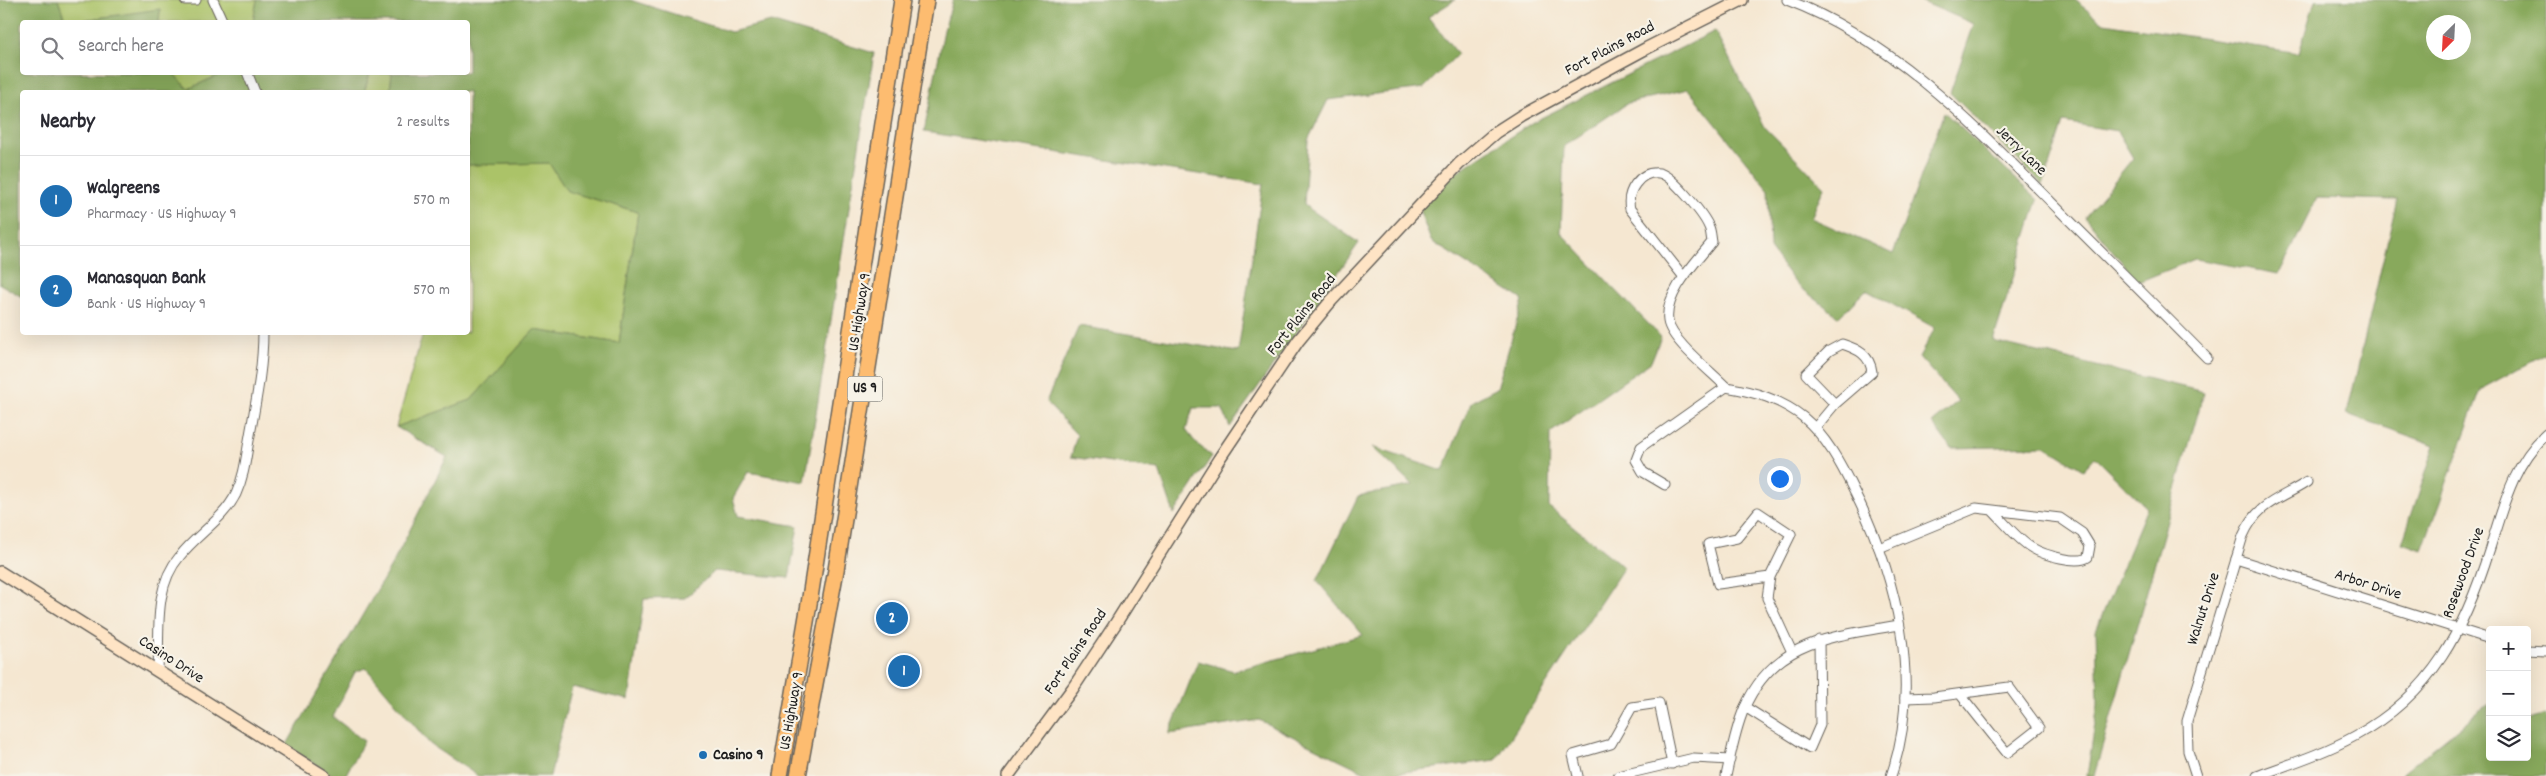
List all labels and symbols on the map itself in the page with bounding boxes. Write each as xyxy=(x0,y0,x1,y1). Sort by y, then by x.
north arrow xyxy=(2426,15,2471,60)
street label: Fort Plains Road xyxy=(1561,16,1659,82)
street label: Jerry Lane xyxy=(1990,121,2052,181)
street label: Fort Plains Road xyxy=(1262,269,1342,361)
street label: US Highway 9 xyxy=(842,271,878,353)
road number: US 9 xyxy=(848,376,882,402)
your location xyxy=(1767,466,1793,492)
street label: Rosewood Drive xyxy=(2437,524,2491,622)
street label: Arbor Drive xyxy=(2332,563,2404,607)
street label: Walnut Drive xyxy=(2181,570,2227,648)
pin: 2 xyxy=(876,599,908,637)
street label: Fort Plains Road xyxy=(1039,605,1113,699)
street label: Casino Drive xyxy=(134,630,208,690)
pin: 1 xyxy=(888,652,920,690)
street label: US Highway 9 xyxy=(774,670,810,752)
place label: Casino 9 xyxy=(713,744,764,767)
marker: Casino 9 xyxy=(697,749,709,761)

